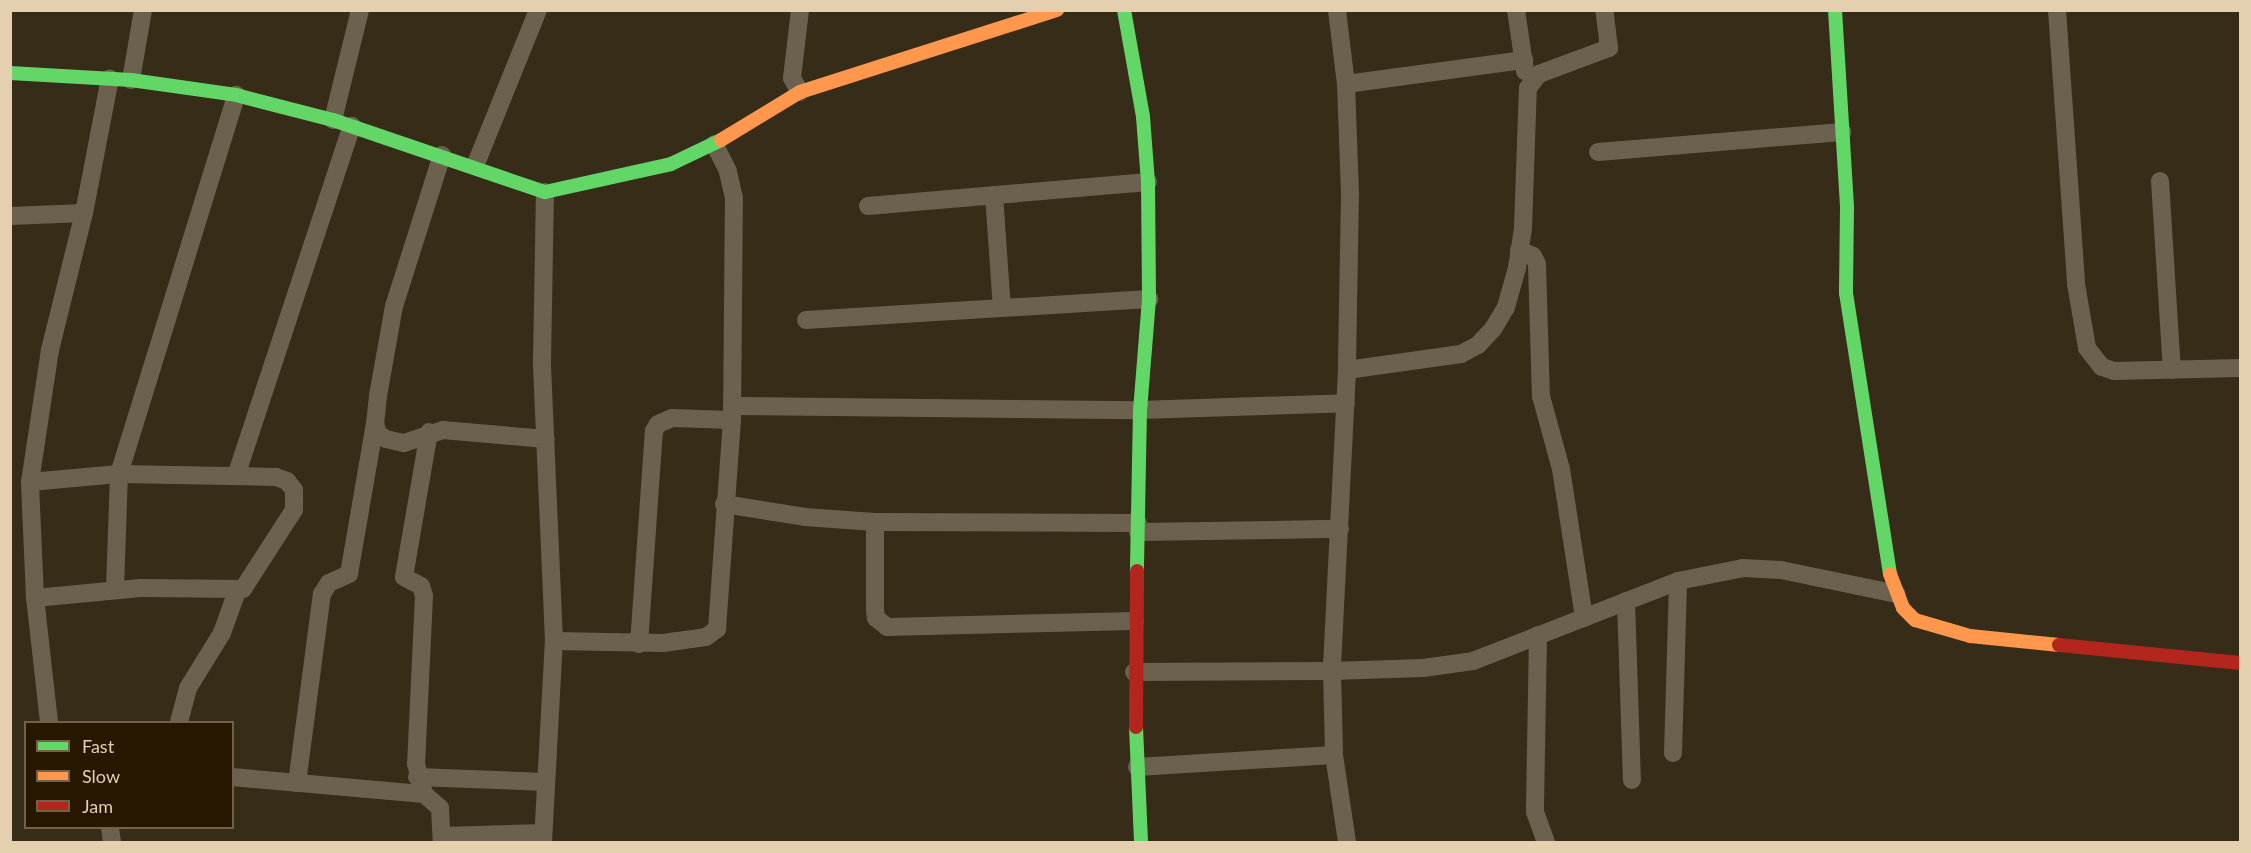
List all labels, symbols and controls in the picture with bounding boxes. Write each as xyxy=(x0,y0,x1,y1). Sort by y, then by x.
legend xyxy=(24,721,234,829)
text: Fast xyxy=(82,735,114,757)
text: Slow xyxy=(82,765,120,787)
text: Jam xyxy=(82,795,113,817)

